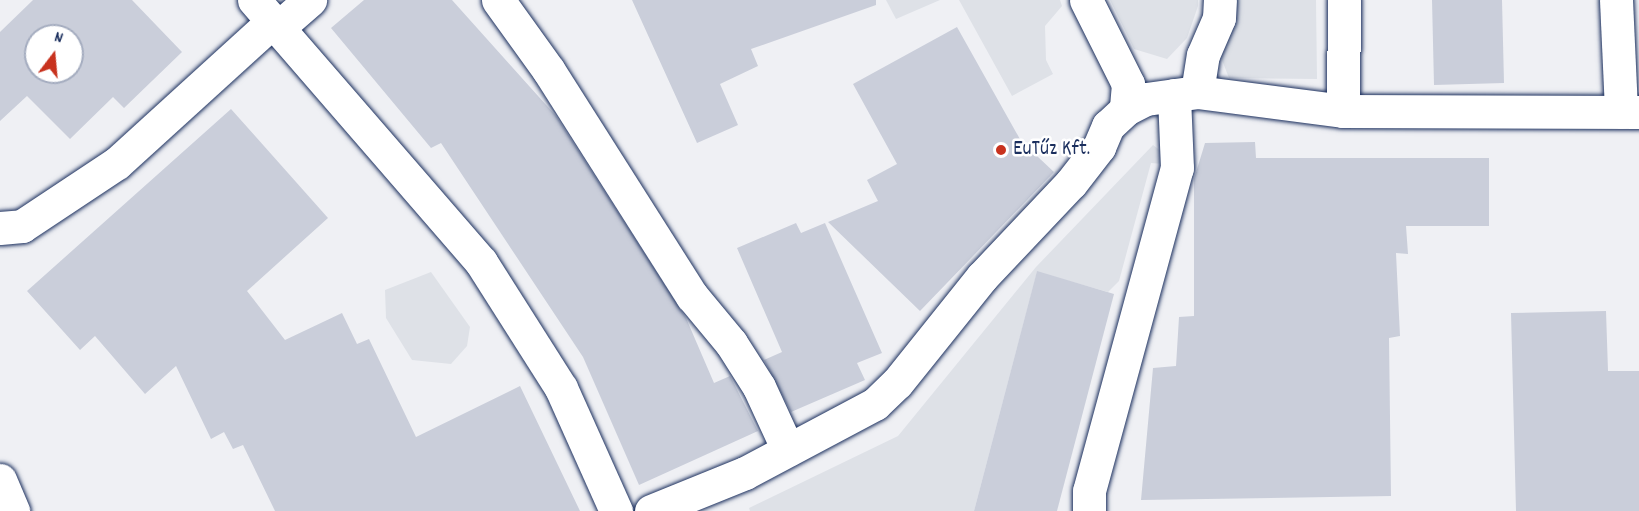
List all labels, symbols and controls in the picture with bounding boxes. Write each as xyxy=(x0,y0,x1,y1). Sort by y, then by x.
north arrow xyxy=(24,24,84,84)
text: N xyxy=(52,26,66,50)
place label: EuTűz Kft. xyxy=(1013,137,1090,163)
marker: EuTűz Kft. xyxy=(994,143,1008,157)

